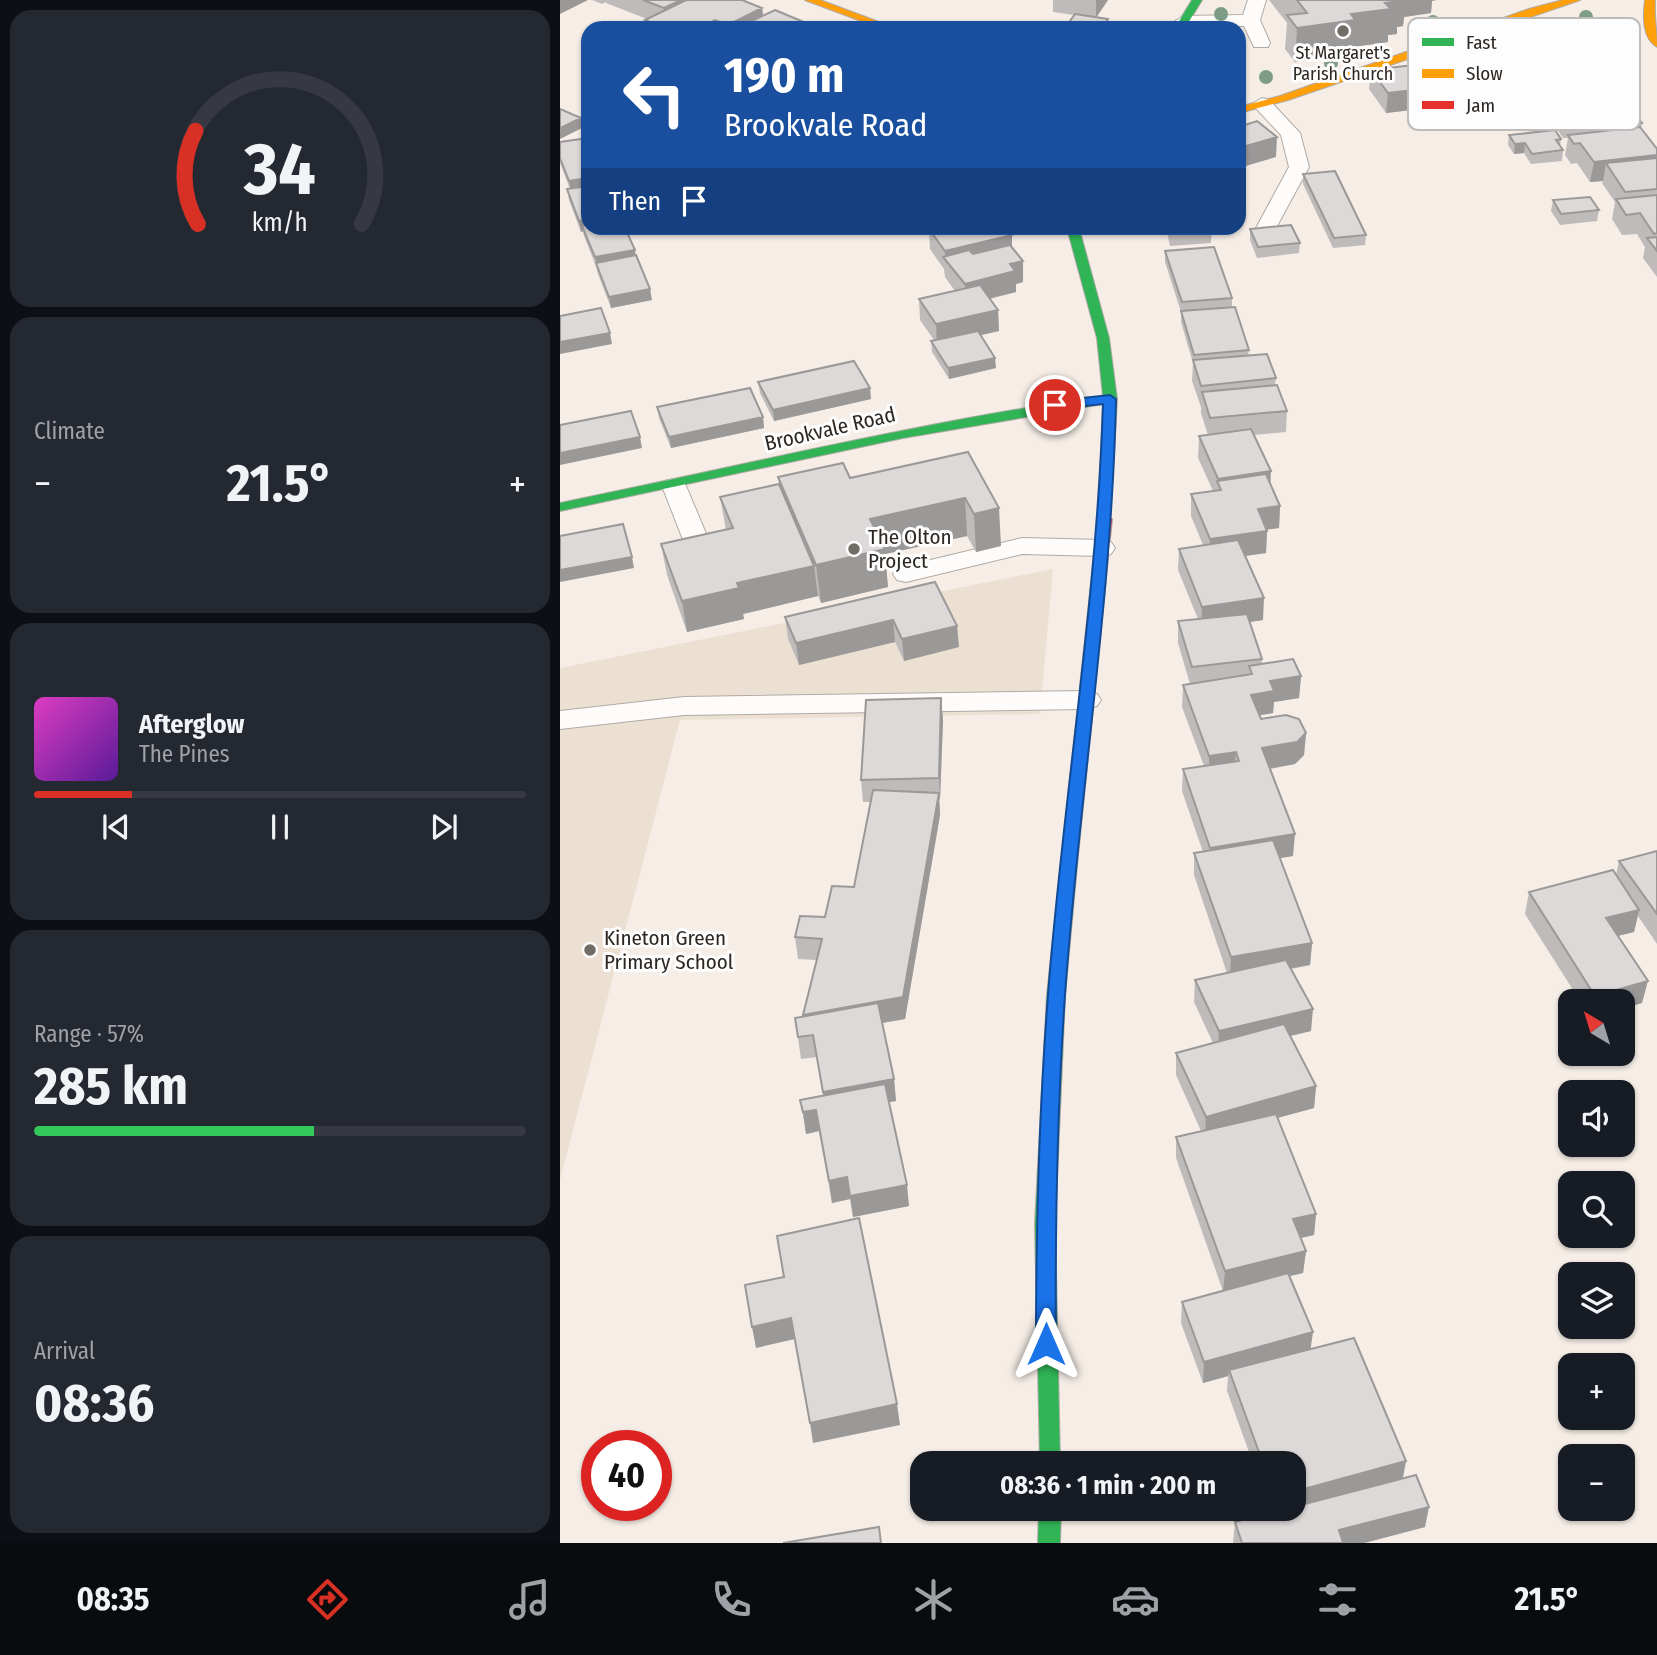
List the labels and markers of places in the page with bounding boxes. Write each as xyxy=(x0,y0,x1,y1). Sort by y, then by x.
marker: St Margaret's Parish Church xyxy=(1335,23,1351,39)
place label: St Margaret's Parish Church xyxy=(1293,42,1393,85)
pin xyxy=(1025,375,1085,435)
place label: The Olton Project xyxy=(868,524,952,574)
marker: The Olton Project xyxy=(846,541,862,557)
place label: Kineton Green Primary School xyxy=(604,925,734,975)
marker: Kineton Green Primary School xyxy=(582,942,598,958)

